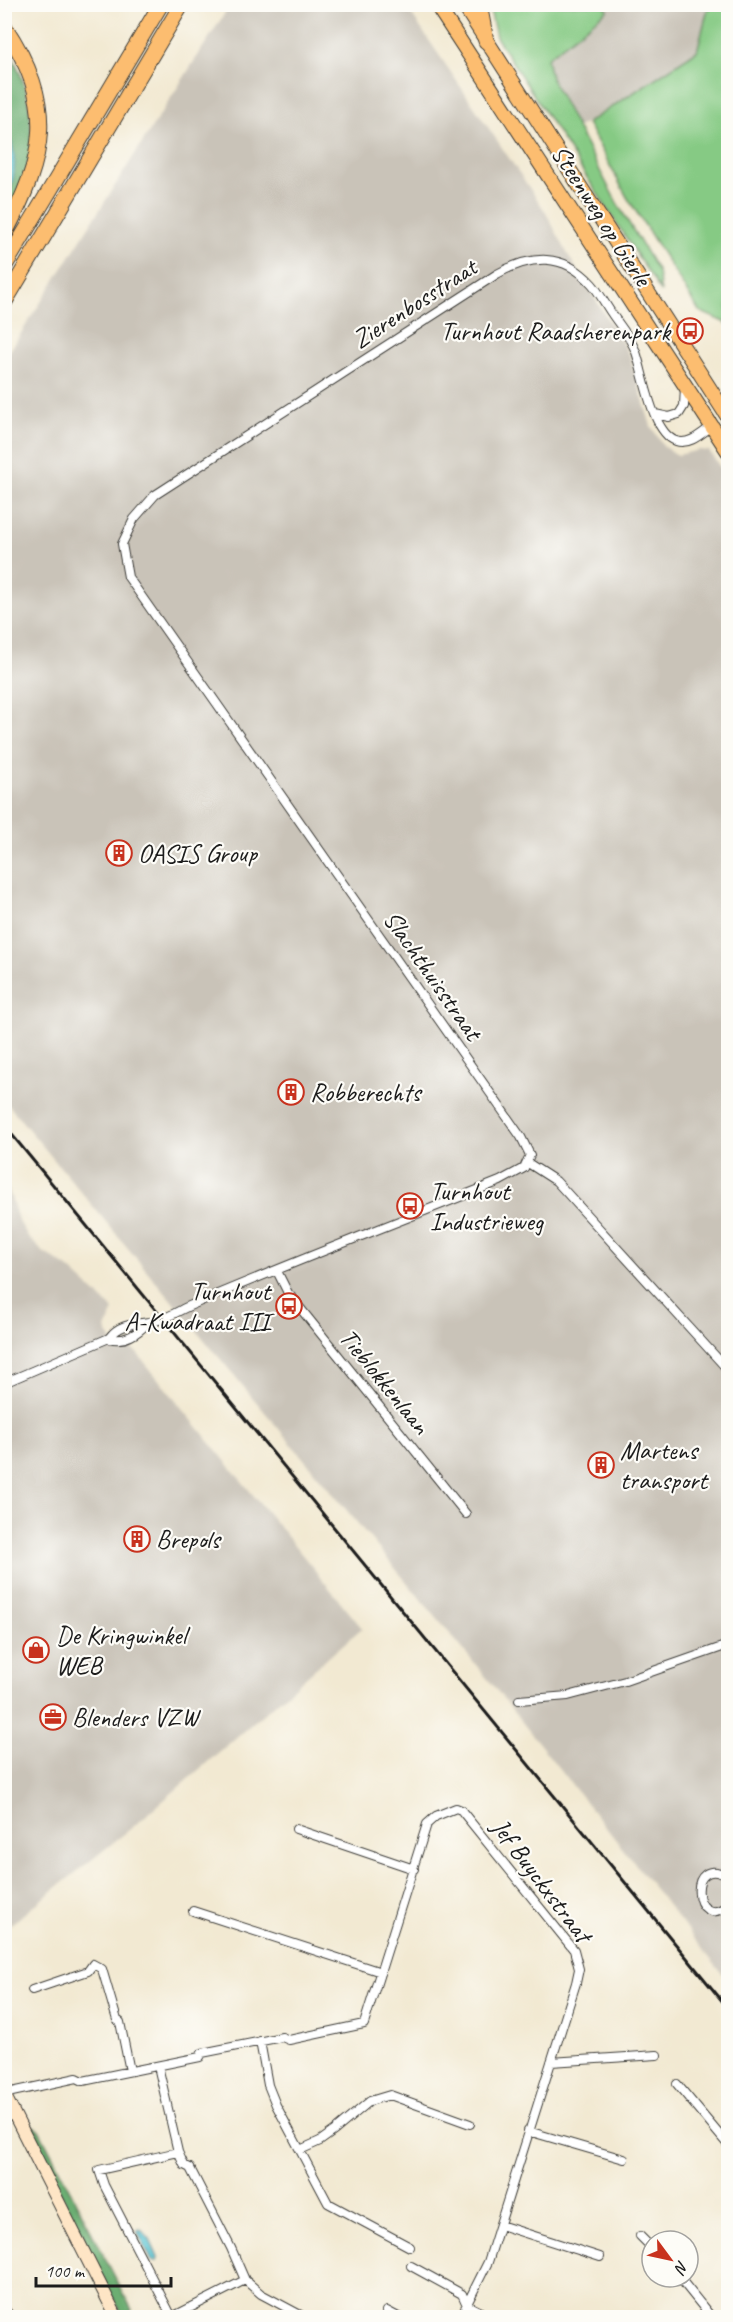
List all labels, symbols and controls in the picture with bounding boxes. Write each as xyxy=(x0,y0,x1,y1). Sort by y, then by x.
street label: Steenweg op Gierle xyxy=(544,139,661,294)
street label: Zierenbosstraat xyxy=(346,250,485,356)
place label: Turnhout Raadsherenpark xyxy=(441,315,673,348)
bus stop icon: Turnhout Raadsherenpark xyxy=(675,316,705,346)
place label: OASIS Group xyxy=(138,837,259,870)
building icon: OASIS Group xyxy=(104,838,134,868)
street label: Slachthuisstraat xyxy=(376,904,491,1048)
place label: Robberechts xyxy=(310,1076,422,1109)
building icon: Robberechts xyxy=(276,1077,306,1107)
place label: Turnhout Industrieweg xyxy=(430,1175,545,1238)
bus stop icon: Turnhout Industrieweg xyxy=(395,1191,425,1221)
place label: Turnhout A-Kwadraat III xyxy=(124,1275,276,1338)
bus stop icon: Turnhout A-Kwadraat III xyxy=(274,1291,304,1321)
street label: Tieblokkenlaan xyxy=(332,1322,438,1442)
place label: Martens transport xyxy=(620,1434,709,1497)
building icon: Martens transport xyxy=(586,1450,616,1480)
place label: Brepols xyxy=(156,1523,222,1556)
building icon: Brepols xyxy=(122,1524,152,1554)
place label: De Kringwinkel WEB xyxy=(56,1619,191,1682)
shop icon: De Kringwinkel WEB xyxy=(21,1635,51,1665)
place label: Blenders VZW xyxy=(72,1701,202,1734)
office icon: Blenders VZW xyxy=(38,1702,68,1732)
street label: Jef Buyckxstraat xyxy=(483,1810,601,1952)
north arrow xyxy=(640,2229,700,2289)
scale bar xyxy=(36,2250,171,2288)
text: N xyxy=(669,2257,693,2279)
text: 100 m xyxy=(45,2260,86,2282)

